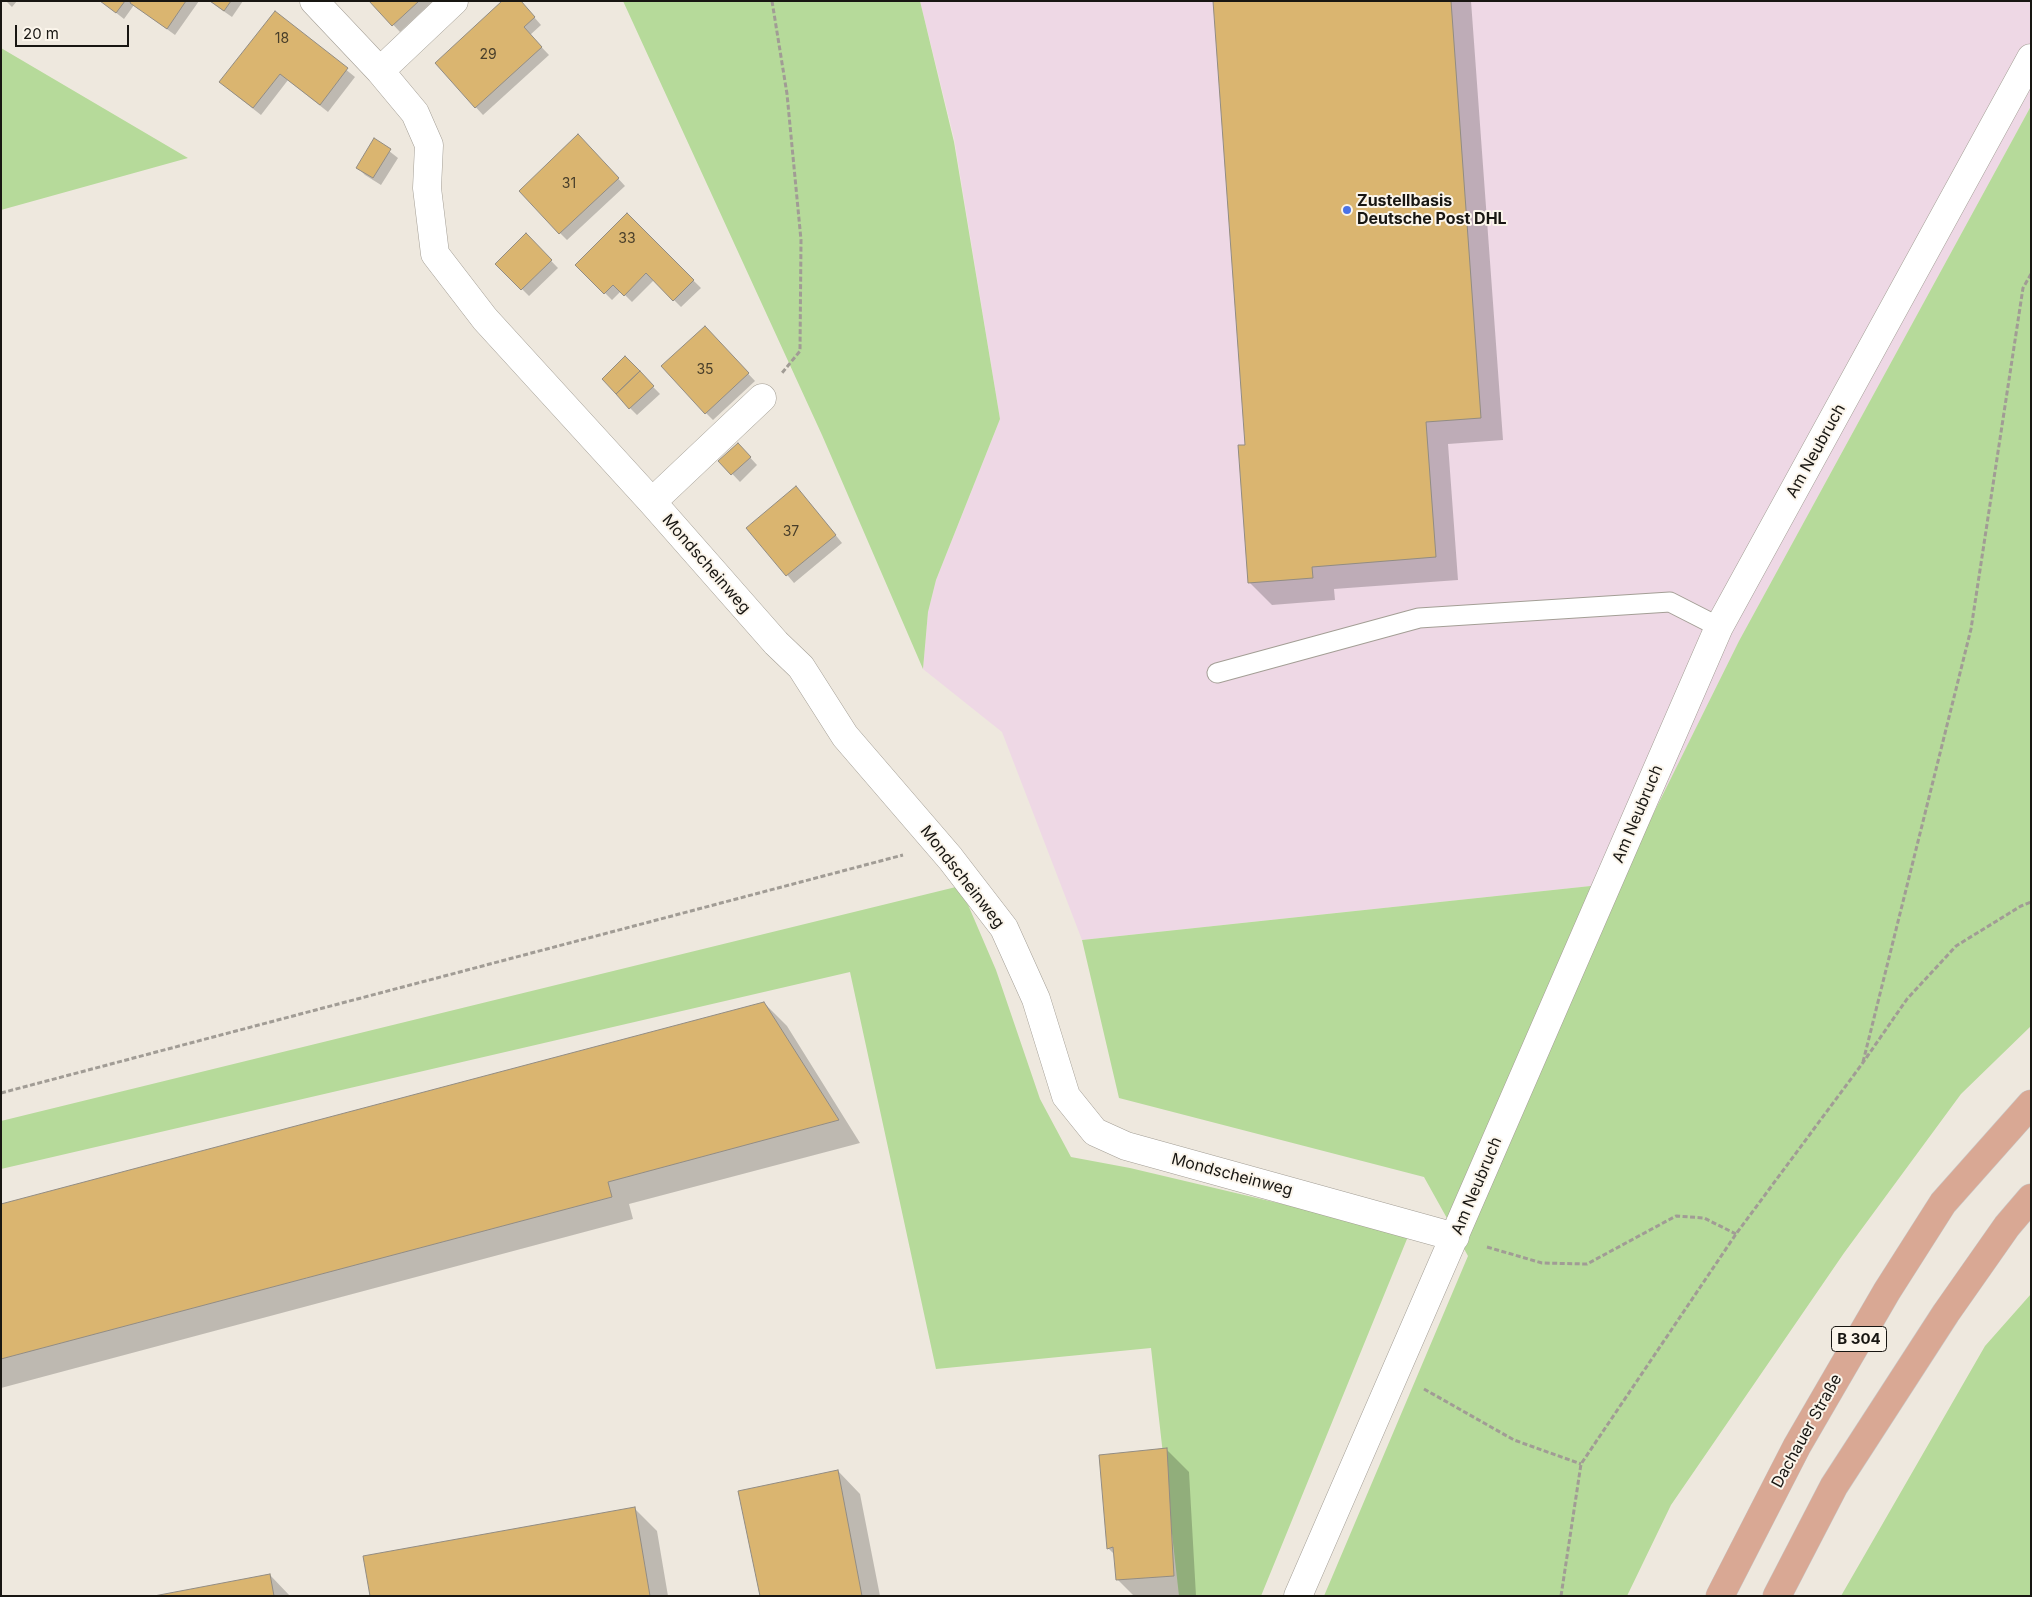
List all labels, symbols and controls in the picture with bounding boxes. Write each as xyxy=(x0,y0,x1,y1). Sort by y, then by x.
scale bar xyxy=(18,15,131,47)
text: 20 m xyxy=(23,24,59,43)
house number: 18 xyxy=(275,31,289,47)
house number: 29 xyxy=(479,47,497,63)
house number: 31 xyxy=(562,176,576,192)
place label: Zustellbasis Deutsche Post DHL xyxy=(1357,191,1507,229)
marker: Zustellbasis Deutsche Post DHL xyxy=(1341,204,1353,216)
house number: 33 xyxy=(618,231,636,247)
house number: 35 xyxy=(696,362,714,378)
street label: Am Neubruch xyxy=(1782,401,1850,501)
street label: Mondscheinweg xyxy=(658,511,754,617)
house number: 37 xyxy=(783,524,799,540)
street label: Am Neubruch xyxy=(1609,762,1667,866)
street label: Mondscheinweg xyxy=(916,822,1008,932)
street label: Am Neubruch xyxy=(1448,1134,1506,1238)
street label: Mondscheinweg xyxy=(1169,1150,1295,1200)
road number: B 304 xyxy=(1832,1326,1886,1352)
street label: Dachauer Straße xyxy=(1768,1371,1846,1491)

